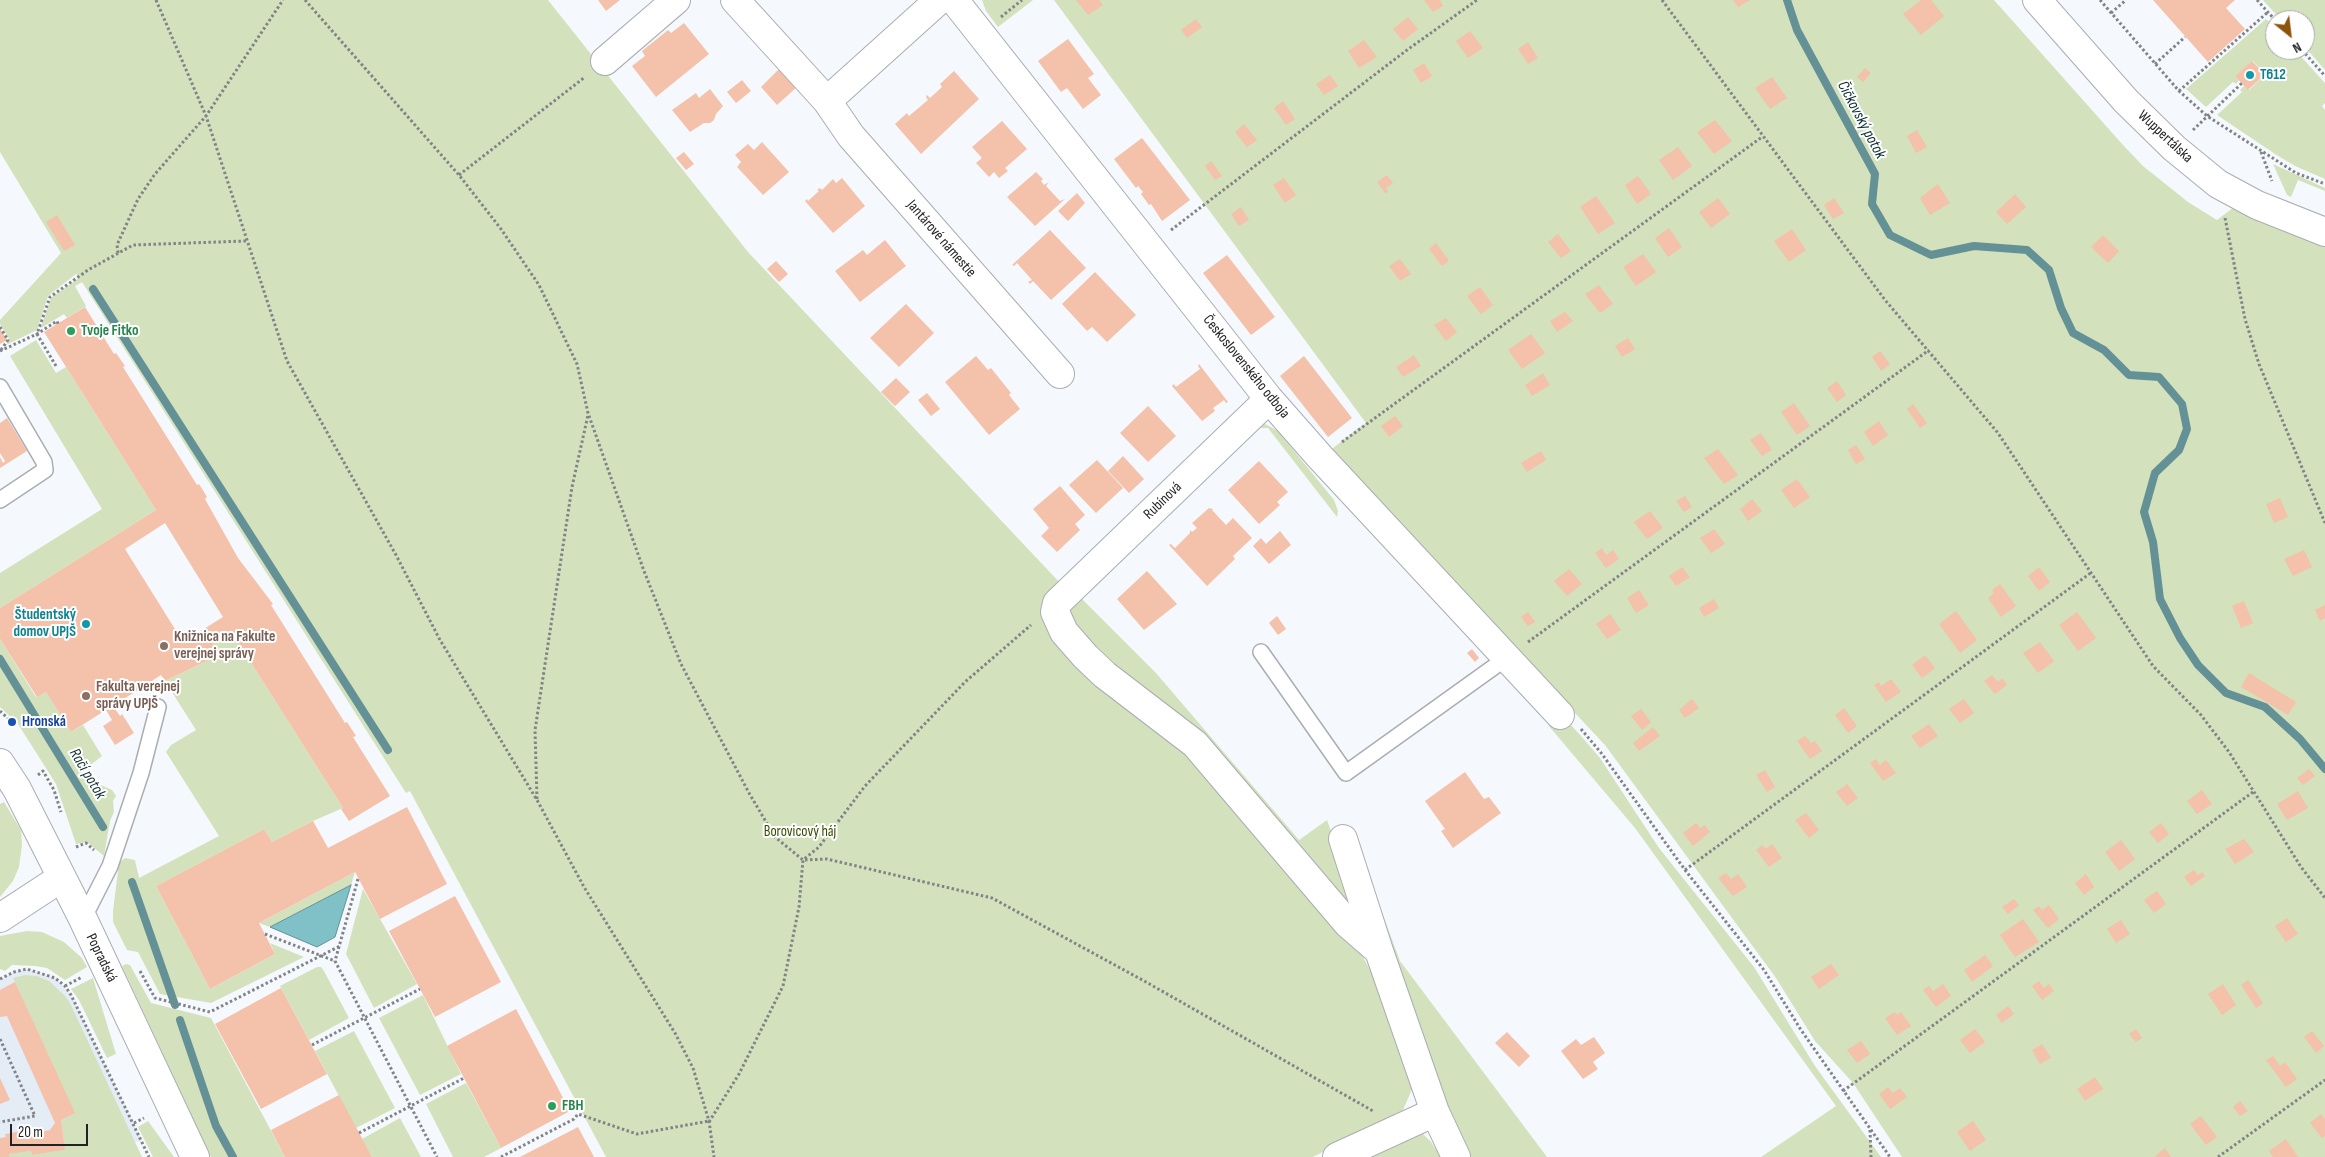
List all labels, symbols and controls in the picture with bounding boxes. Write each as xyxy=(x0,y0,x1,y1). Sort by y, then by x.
north arrow xyxy=(2265,10,2315,60)
text: N xyxy=(2290,38,2304,57)
place label: T612 xyxy=(2260,66,2286,84)
marker: T612 xyxy=(2244,69,2256,81)
water label: Čičkovský potok xyxy=(1833,78,1889,162)
street label: Wuppertálska xyxy=(2134,107,2196,167)
street label: Jantárové námestie xyxy=(903,197,979,281)
street label: Československého odboja xyxy=(1199,312,1293,422)
place label: Tvoje Fitko xyxy=(81,322,138,340)
marker: Tvoje Fitko xyxy=(65,325,77,337)
street label: Rubínová xyxy=(1140,479,1186,523)
place label: Študentský domov UPJŠ xyxy=(13,606,76,641)
marker: Študentský domov UPJŠ xyxy=(80,618,92,630)
place label: Knižnica na Fakulte verejnej správy xyxy=(174,628,275,663)
marker: Knižnica na Fakulte verejnej správy xyxy=(158,640,170,652)
place label: Fakulta verejnej správy UPJŠ xyxy=(96,678,180,713)
marker: Fakulta verejnej správy UPJŠ xyxy=(80,690,92,702)
place label: Hronská xyxy=(22,713,66,731)
marker: Hronská xyxy=(6,716,18,728)
water label: Račí potok xyxy=(65,745,109,803)
park label: Borovicový háj xyxy=(764,823,836,841)
street label: Popradská xyxy=(82,931,120,985)
place label: FBH xyxy=(562,1097,583,1115)
marker: FBH xyxy=(546,1100,558,1112)
scale bar xyxy=(12,1114,90,1146)
text: 20 m xyxy=(18,1123,43,1142)

